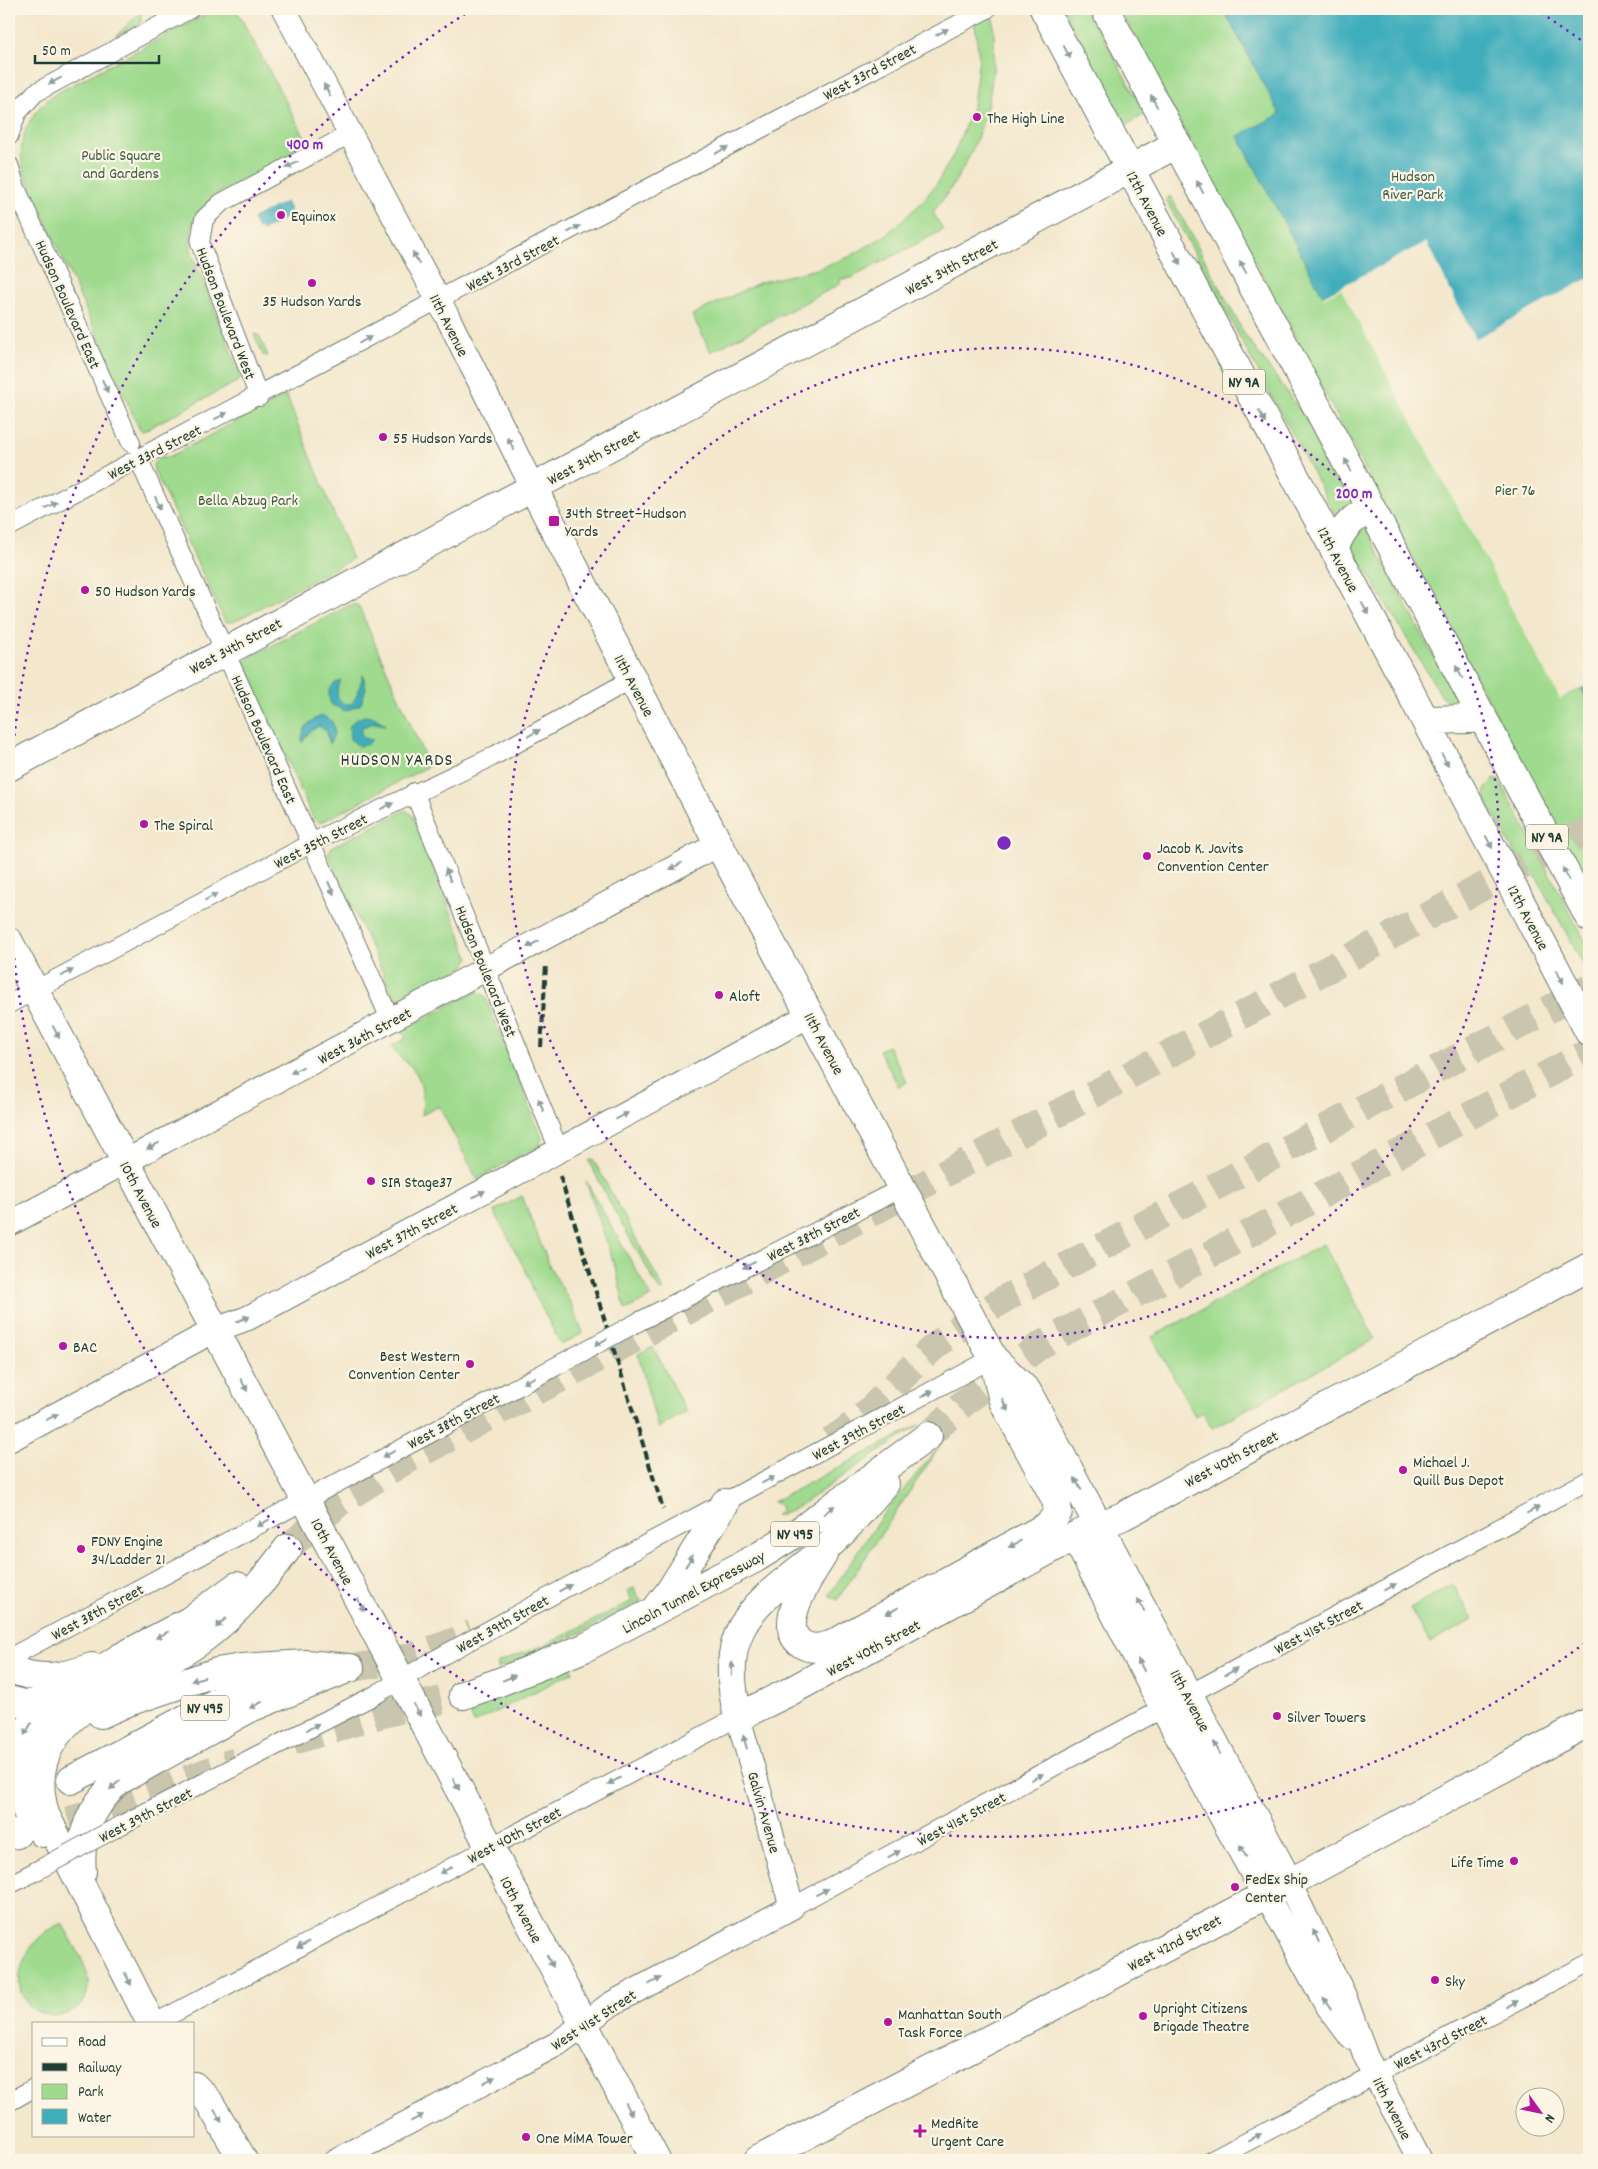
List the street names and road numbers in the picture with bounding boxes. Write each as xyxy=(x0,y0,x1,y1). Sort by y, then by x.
street label: West 33rd Street xyxy=(819,39,921,107)
street label: 12th Avenue xyxy=(1119,167,1173,241)
street label: West 33rd Street xyxy=(462,230,564,298)
street label: West 34th Street xyxy=(902,234,1003,302)
street label: Hudson Boulevard East xyxy=(28,237,105,373)
street label: Hudson Boulevard West xyxy=(189,244,261,383)
street label: 11th Avenue xyxy=(422,291,473,362)
road number: NY 9A xyxy=(1223,370,1265,394)
street label: West 33rd Street xyxy=(104,420,206,487)
street label: West 34th Street xyxy=(544,424,645,492)
street label: 12th Avenue xyxy=(1310,523,1364,597)
street label: West 34th Street xyxy=(186,613,287,681)
street label: 11th Avenue xyxy=(607,651,659,721)
street label: Hudson Boulevard East xyxy=(224,672,301,808)
street label: West 35th Street xyxy=(270,809,372,876)
road number: NY 9A xyxy=(1526,824,1568,850)
street label: 12th Avenue xyxy=(1500,881,1554,955)
street label: Hudson Boulevard West xyxy=(448,903,522,1041)
street label: West 36th Street xyxy=(314,1003,416,1072)
street label: 11th Avenue xyxy=(797,1009,849,1079)
street label: 10th Avenue xyxy=(113,1158,167,1233)
street label: West 37th Street xyxy=(362,1198,462,1266)
street label: West 38th Street xyxy=(764,1202,865,1269)
street label: West 38th Street xyxy=(404,1388,505,1456)
street label: West 39th Street xyxy=(808,1399,910,1467)
street label: West 40th Street xyxy=(1181,1426,1283,1495)
street label: 10th Avenue xyxy=(304,1515,358,1590)
road number: NY 495 xyxy=(771,1522,819,1546)
street label: Lincoln Tunnel Expressway xyxy=(618,1545,770,1641)
street label: West 38th Street xyxy=(48,1579,149,1647)
street label: West 39th Street xyxy=(453,1590,554,1660)
street label: West 41st Street xyxy=(1271,1595,1368,1661)
street label: West 40th Street xyxy=(823,1615,925,1684)
street label: 11th Avenue xyxy=(1163,1666,1215,1736)
road number: NY 495 xyxy=(181,1696,229,1720)
street label: Galvin Avenue xyxy=(740,1769,785,1856)
street label: West 39th Street xyxy=(95,1783,197,1850)
street label: West 41st Street xyxy=(914,1787,1011,1853)
street label: West 40th Street xyxy=(464,1802,566,1871)
street label: 10th Avenue xyxy=(493,1873,547,1948)
street label: West 42nd Street xyxy=(1124,1910,1226,1979)
street label: West 41st Street xyxy=(547,1985,642,2057)
street label: West 43rd Street xyxy=(1390,2010,1492,2077)
street label: 11th Avenue xyxy=(1365,2074,1416,2145)

